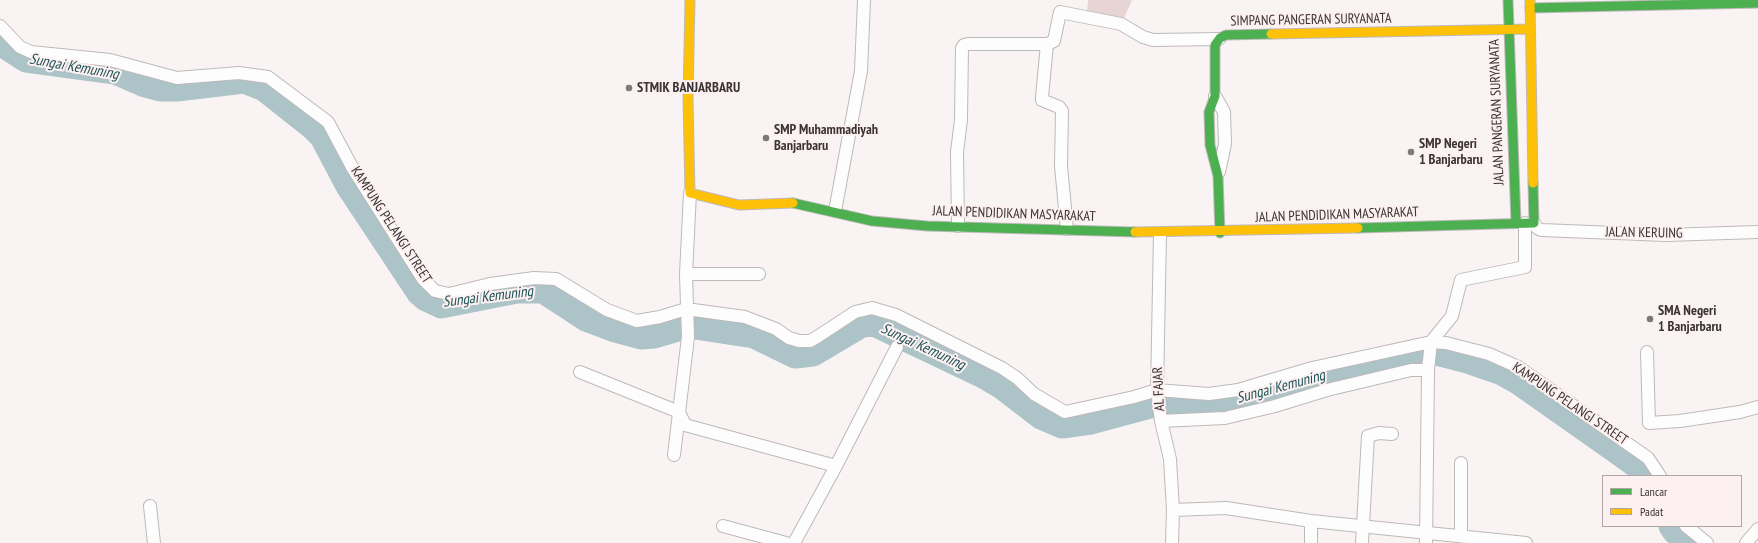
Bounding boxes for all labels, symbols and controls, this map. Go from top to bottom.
street label: SIMPANG PANGERAN SURYANATA [1230,10,1392,30]
street label: JALAN PANGERAN SURYANATA [1486,39,1508,185]
water label: Sungai Kemuning [28,50,120,84]
place label: STMIK BANJARBARU [637,80,740,96]
marker: STMIK BANJARBARU [624,83,634,93]
place label: SMP Muhammadiyah Banjarbaru [774,122,878,154]
marker: SMP Muhammadiyah Banjarbaru [761,133,771,143]
place label: SMP Negeri 1 Banjarbaru [1419,136,1483,168]
marker: SMP Negeri 1 Banjarbaru [1406,147,1416,157]
street label: KAMPUNG PELANGI STREET [347,163,435,287]
street label: JALAN PENDIDIKAN MASYARAKAT [932,203,1096,225]
street label: JALAN PENDIDIKAN MASYARAKAT [1255,204,1419,226]
street label: JALAN KERUING [1605,224,1683,242]
water label: Sungai Kemuning [442,283,534,311]
place label: SMA Negeri 1 Banjarbaru [1658,303,1722,336]
marker: SMA Negeri 1 Banjarbaru [1645,314,1655,324]
water label: Sungai Kemuning [878,320,968,374]
street label: KAMPUNG PELANGI STREET [1509,359,1631,449]
street label: AL FAJAR [1149,366,1169,412]
water label: Sungai Kemuning [1235,367,1327,407]
legend [1602,475,1742,527]
text: Lancar [1640,484,1667,499]
text: Padat [1640,504,1663,519]

